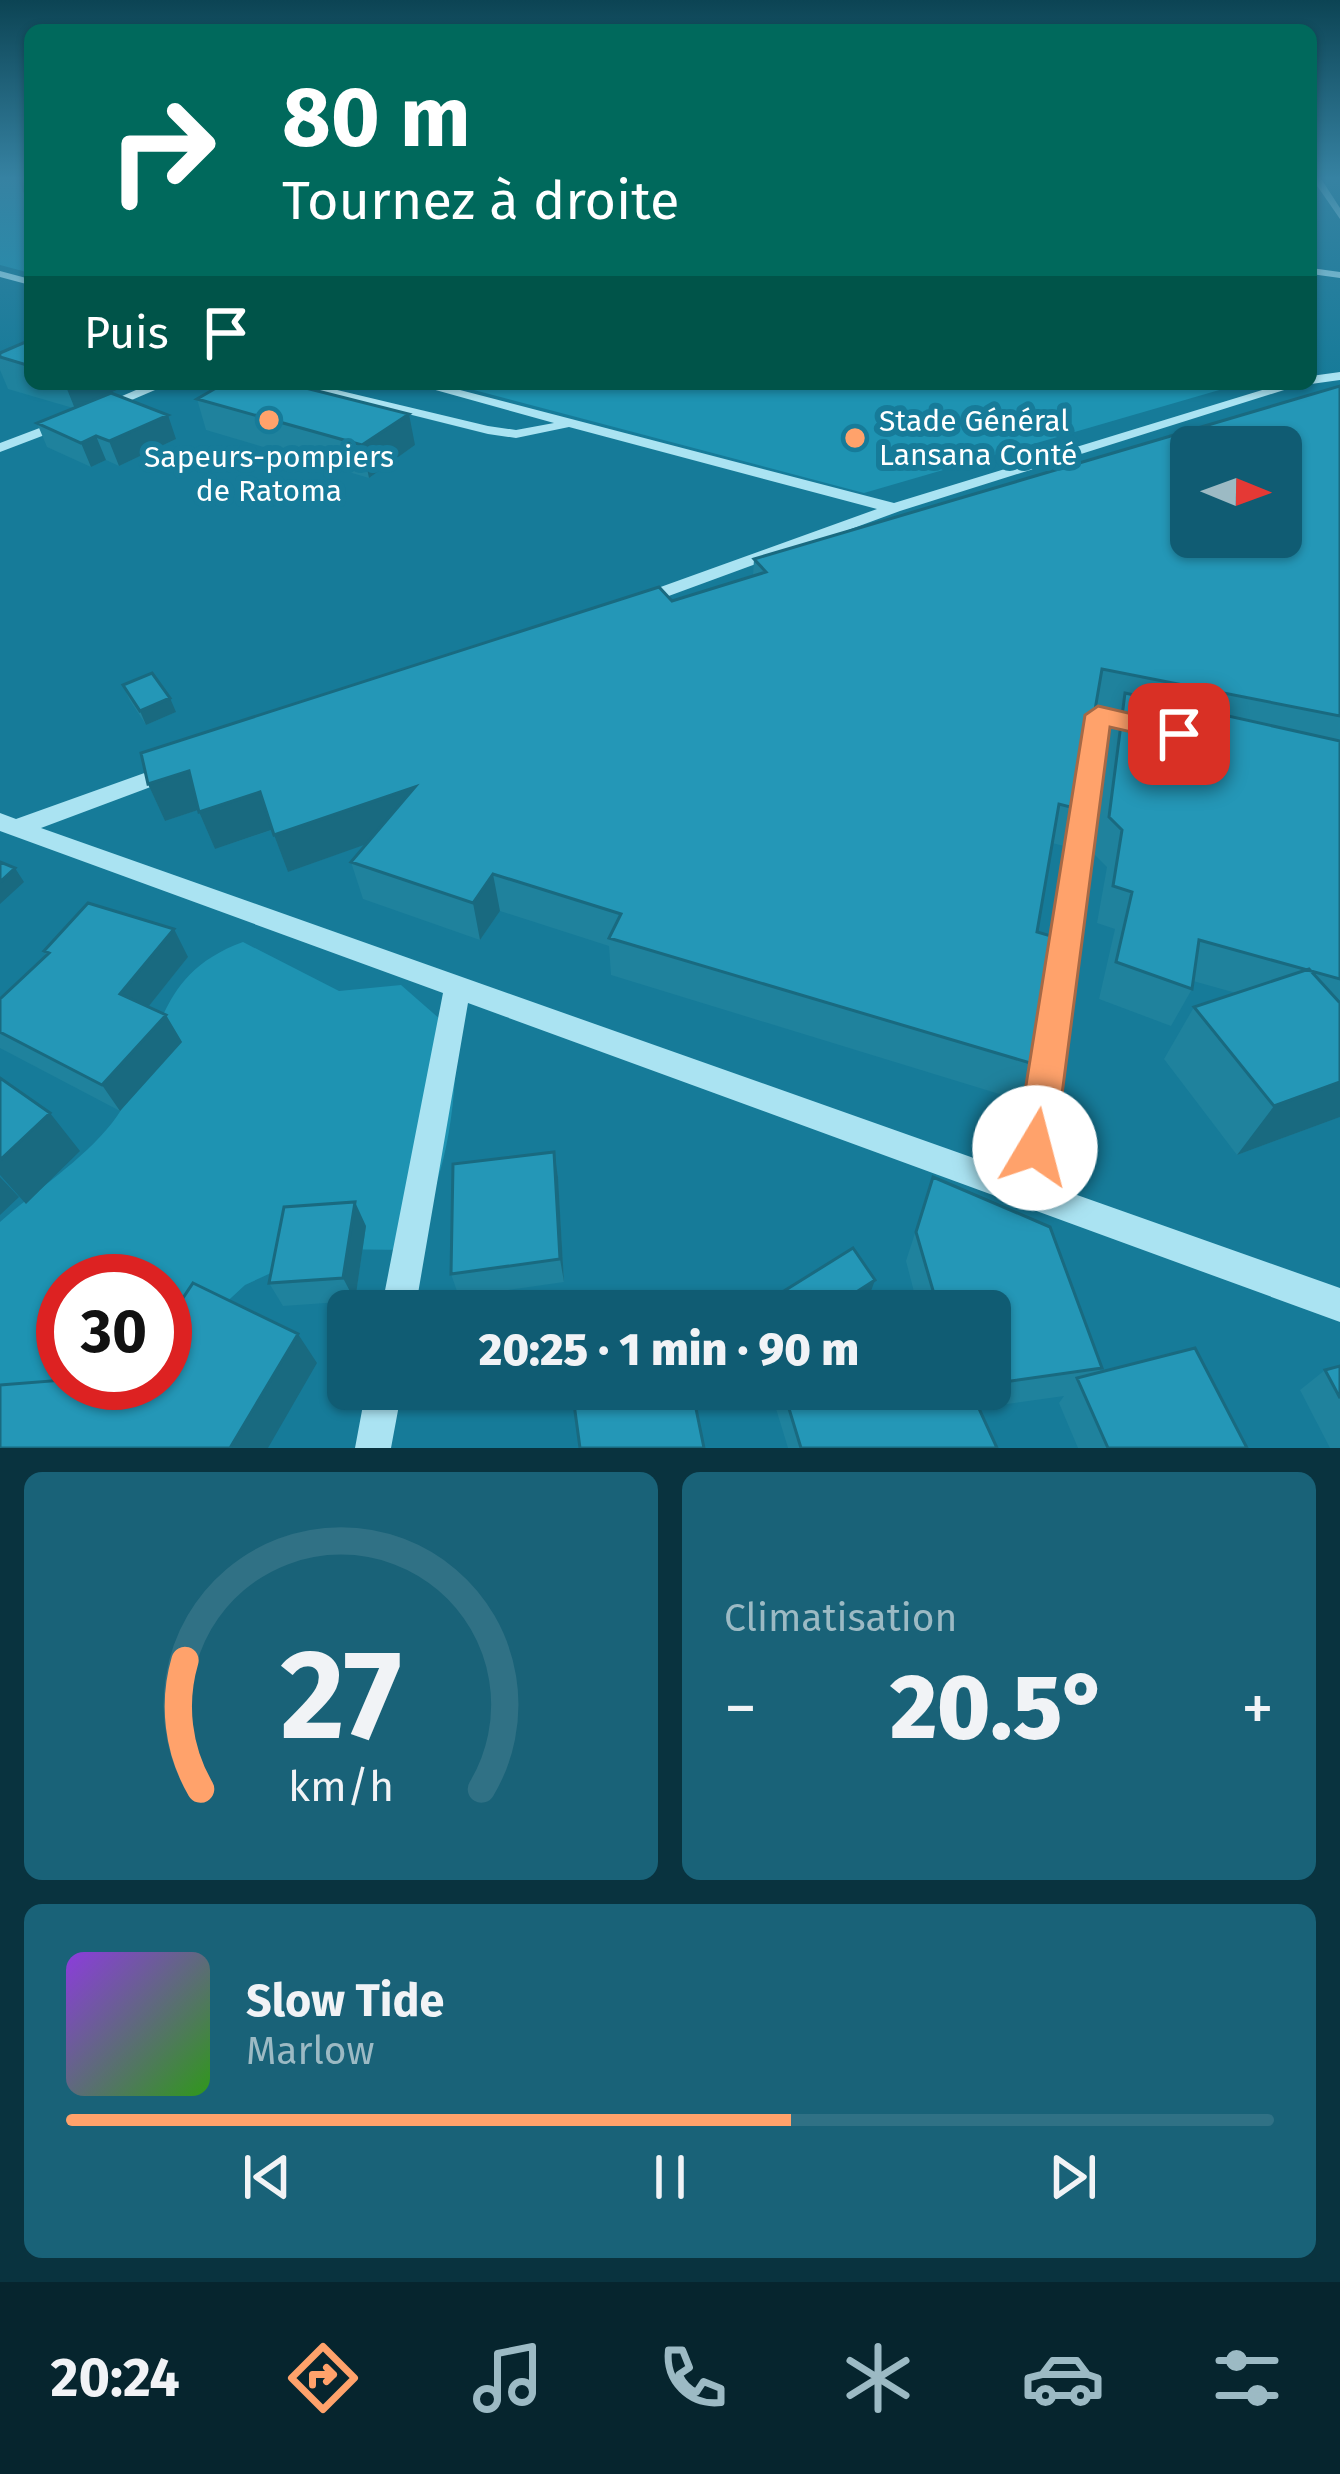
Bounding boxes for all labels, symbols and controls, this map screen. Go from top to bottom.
text: 80 m [282,67,471,168]
icon: right [84,72,240,228]
text: Tournez à droite [282,169,679,233]
icon: arrive [193,300,259,366]
text: Puis [84,306,169,360]
place label: Stade Général Lansana Conté [879,403,1077,473]
marker: Sapeurs-pompiers de Ratoma [256,407,282,433]
marker: Stade Général Lansana Conté [842,425,868,451]
north arrow [1170,426,1302,558]
map controls [1170,426,1302,558]
place label: Sapeurs-pompiers de Ratoma [144,439,394,509]
pin [1128,683,1230,785]
icon: arrive [1146,701,1212,767]
position arrow [972,1085,1098,1211]
speed limit sign: 30 [36,1254,192,1410]
text: 20:25 · 1 min · 90 m [479,1323,859,1377]
text: Climatisation [724,1595,957,1641]
text: 27 [280,1621,402,1771]
text: 20.5° [890,1654,1108,1762]
text: − [724,1669,757,1748]
text: + [1241,1669,1274,1748]
text: km/h [288,1761,394,1812]
text: Slow Tide [246,1974,444,2028]
text: Marlow [246,2028,375,2074]
icon: previous [234,2144,300,2210]
icon: pause [637,2144,703,2210]
icon: next [1040,2144,1106,2210]
icon: directions [281,2336,365,2420]
icon: music [466,2336,550,2420]
icon: phone [651,2336,735,2420]
icon: climate [836,2336,920,2420]
icon: car [1021,2336,1105,2420]
icon: filters [1205,2336,1289,2420]
text: 20:24 [50,2346,180,2410]

